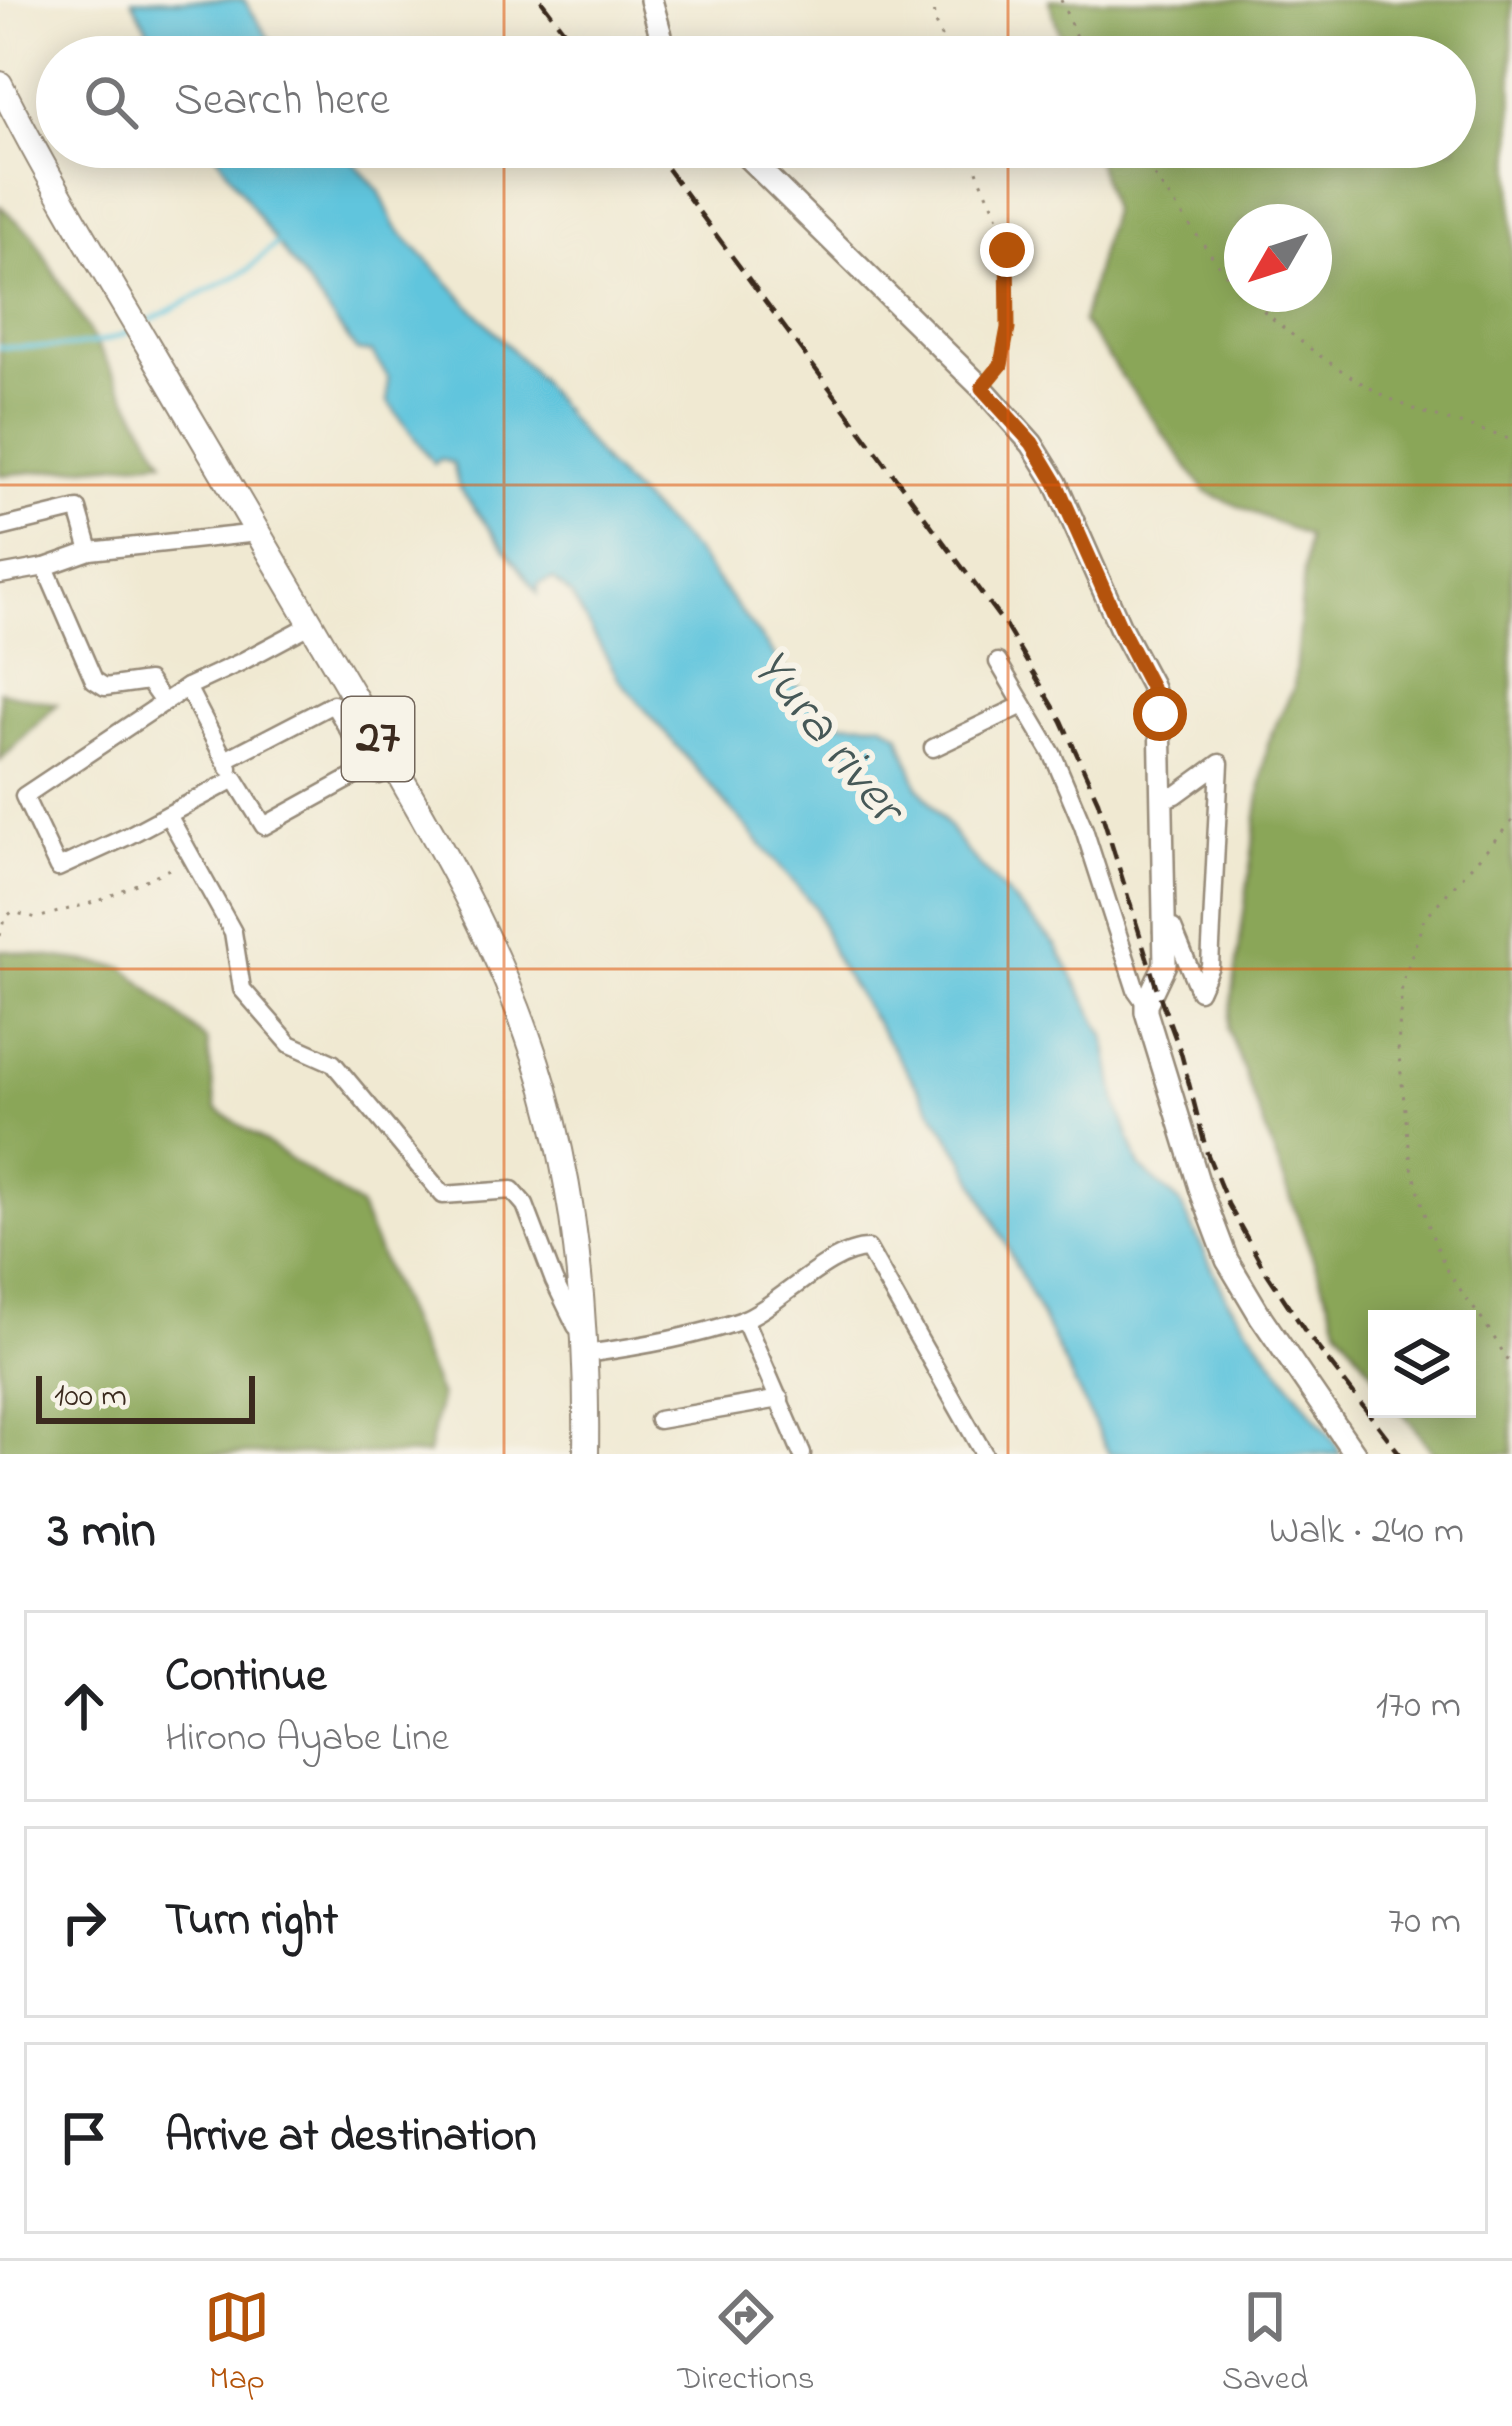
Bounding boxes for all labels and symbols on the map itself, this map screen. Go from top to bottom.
north arrow [1224,204,1332,312]
route end [980,223,1034,277]
water label: Yura river [731,633,925,846]
route start [1133,687,1187,741]
road number: 27 [342,697,414,781]
scale bar [36,1370,255,1423]

